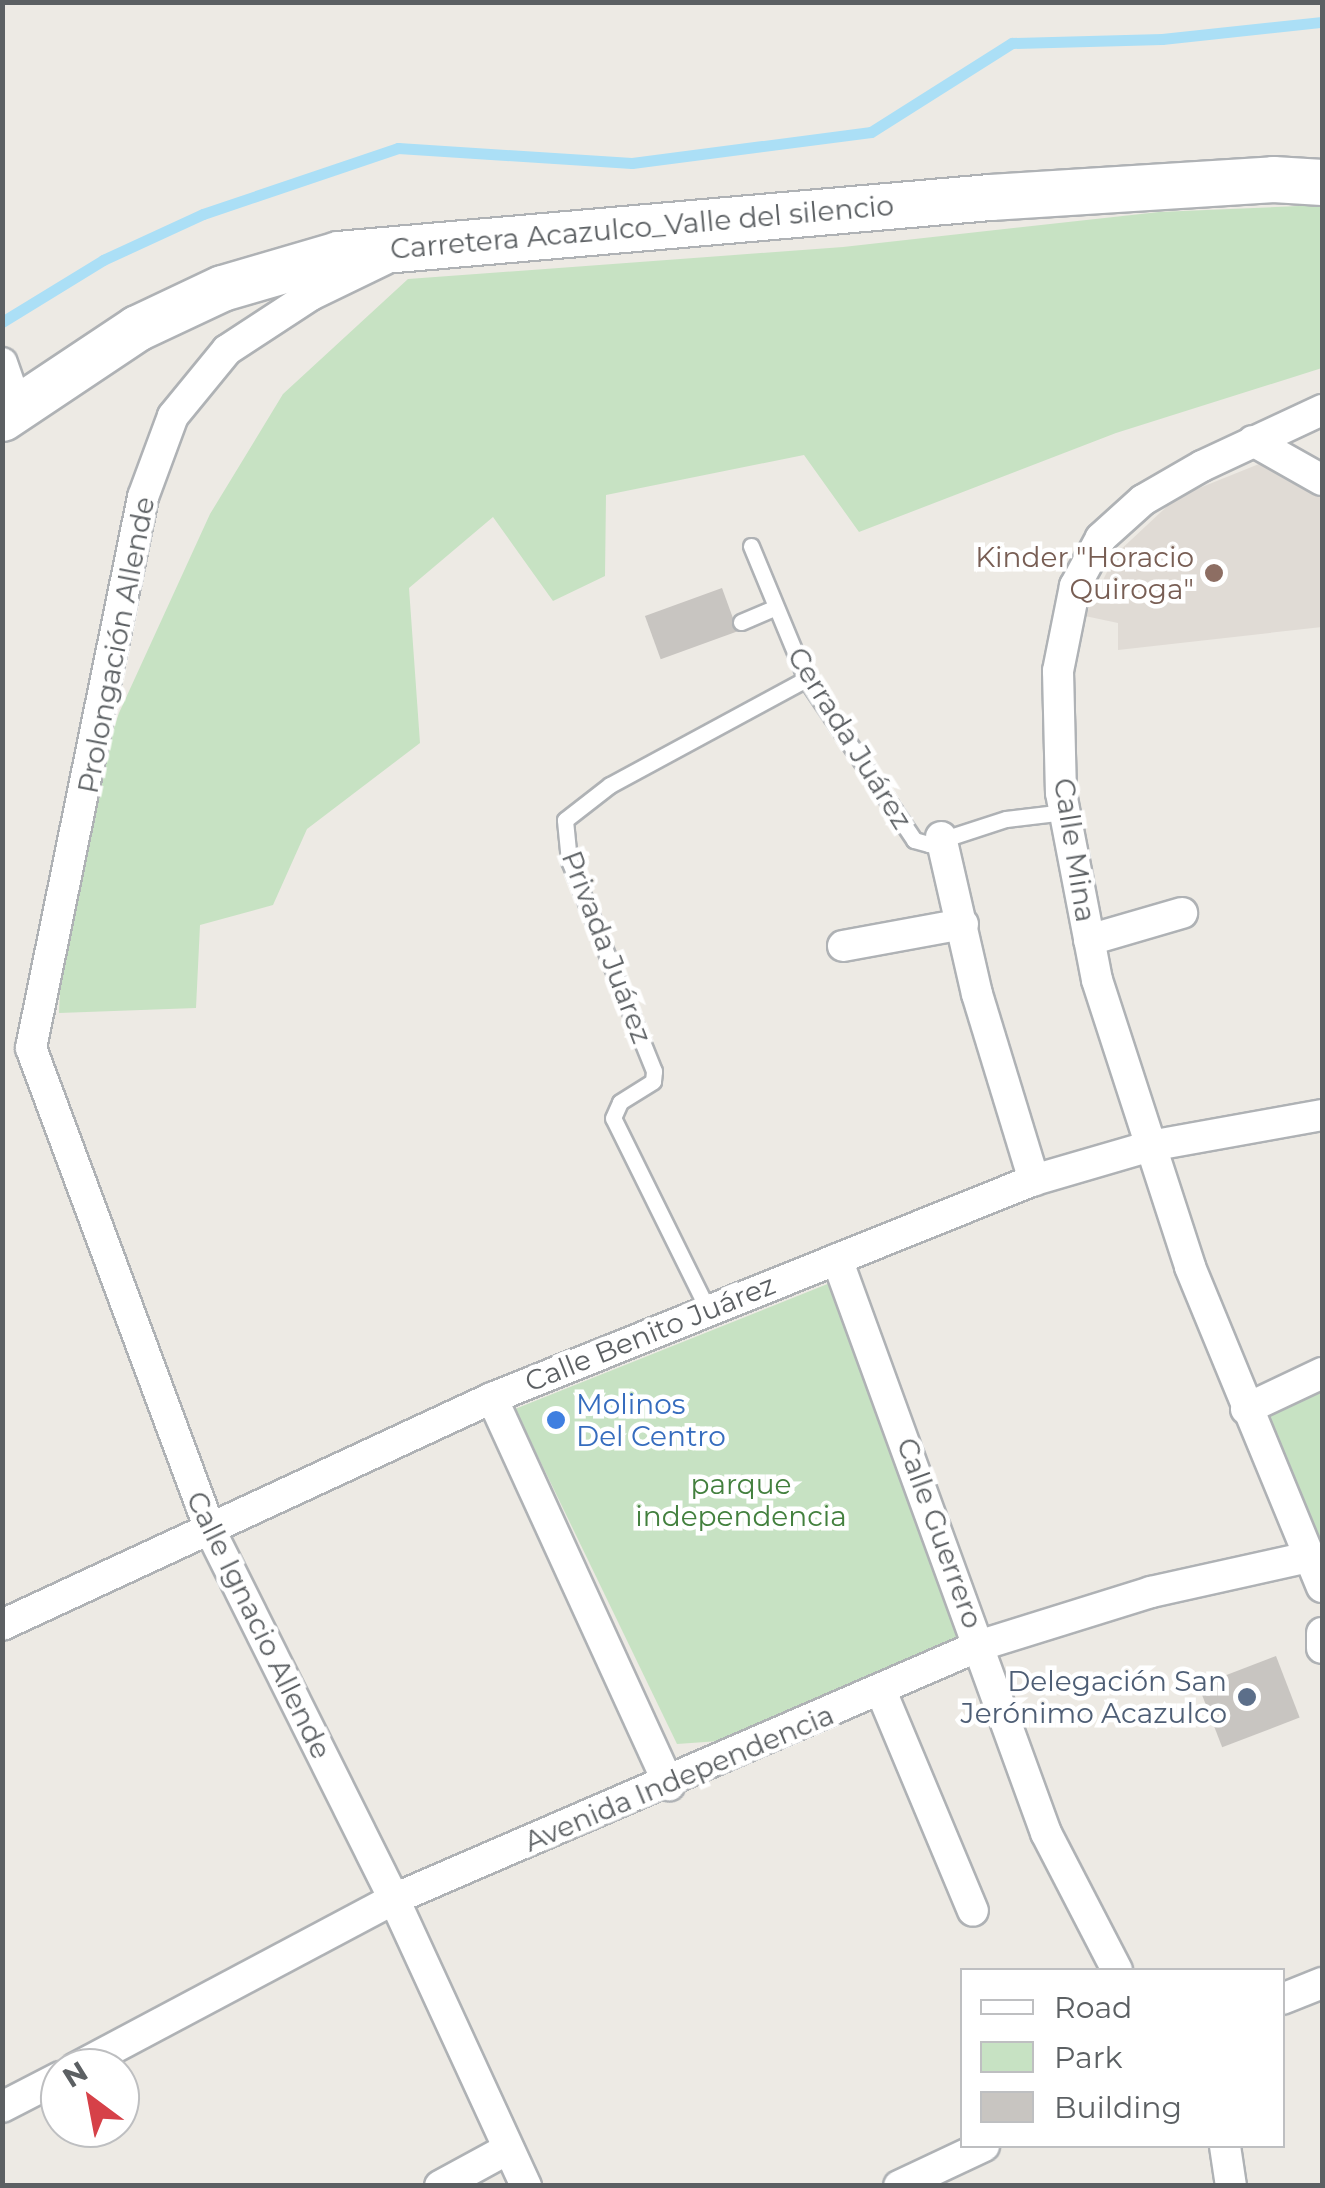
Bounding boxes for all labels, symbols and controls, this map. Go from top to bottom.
street label: Carretera Acazulco_Valle del silencio [389,188,895,266]
street label: Prolongación Allende [71,494,161,796]
place label: Kinder "Horacio Quiroga" [975,540,1194,606]
marker: Kinder "Horacio Quiroga" [1203,562,1225,584]
street label: Cerrada Juárez [781,641,919,835]
street label: Calle Mina [1047,776,1103,924]
street label: Privada Juárez [555,846,659,1048]
street label: Calle Benito Juárez [520,1267,780,1399]
place label: Molinos Del Centro [576,1387,726,1453]
marker: Molinos Del Centro [545,1409,567,1431]
street label: Calle Guerrero [890,1433,990,1633]
park label: parque independencia [635,1467,847,1533]
street label: Calle Ignacio Allende [180,1486,338,1764]
place label: Delegación San Jerónimo Acazulco [961,1664,1227,1730]
marker: Delegación San Jerónimo Acazulco [1236,1686,1258,1708]
street label: Avenida Independencia [519,1698,839,1858]
legend [960,1968,1285,2148]
text: Road [1054,1989,1132,2026]
text: Park [1054,2039,1123,2076]
north arrow [40,2048,140,2148]
text: N [57,2054,94,2095]
text: Building [1054,2089,1182,2126]

